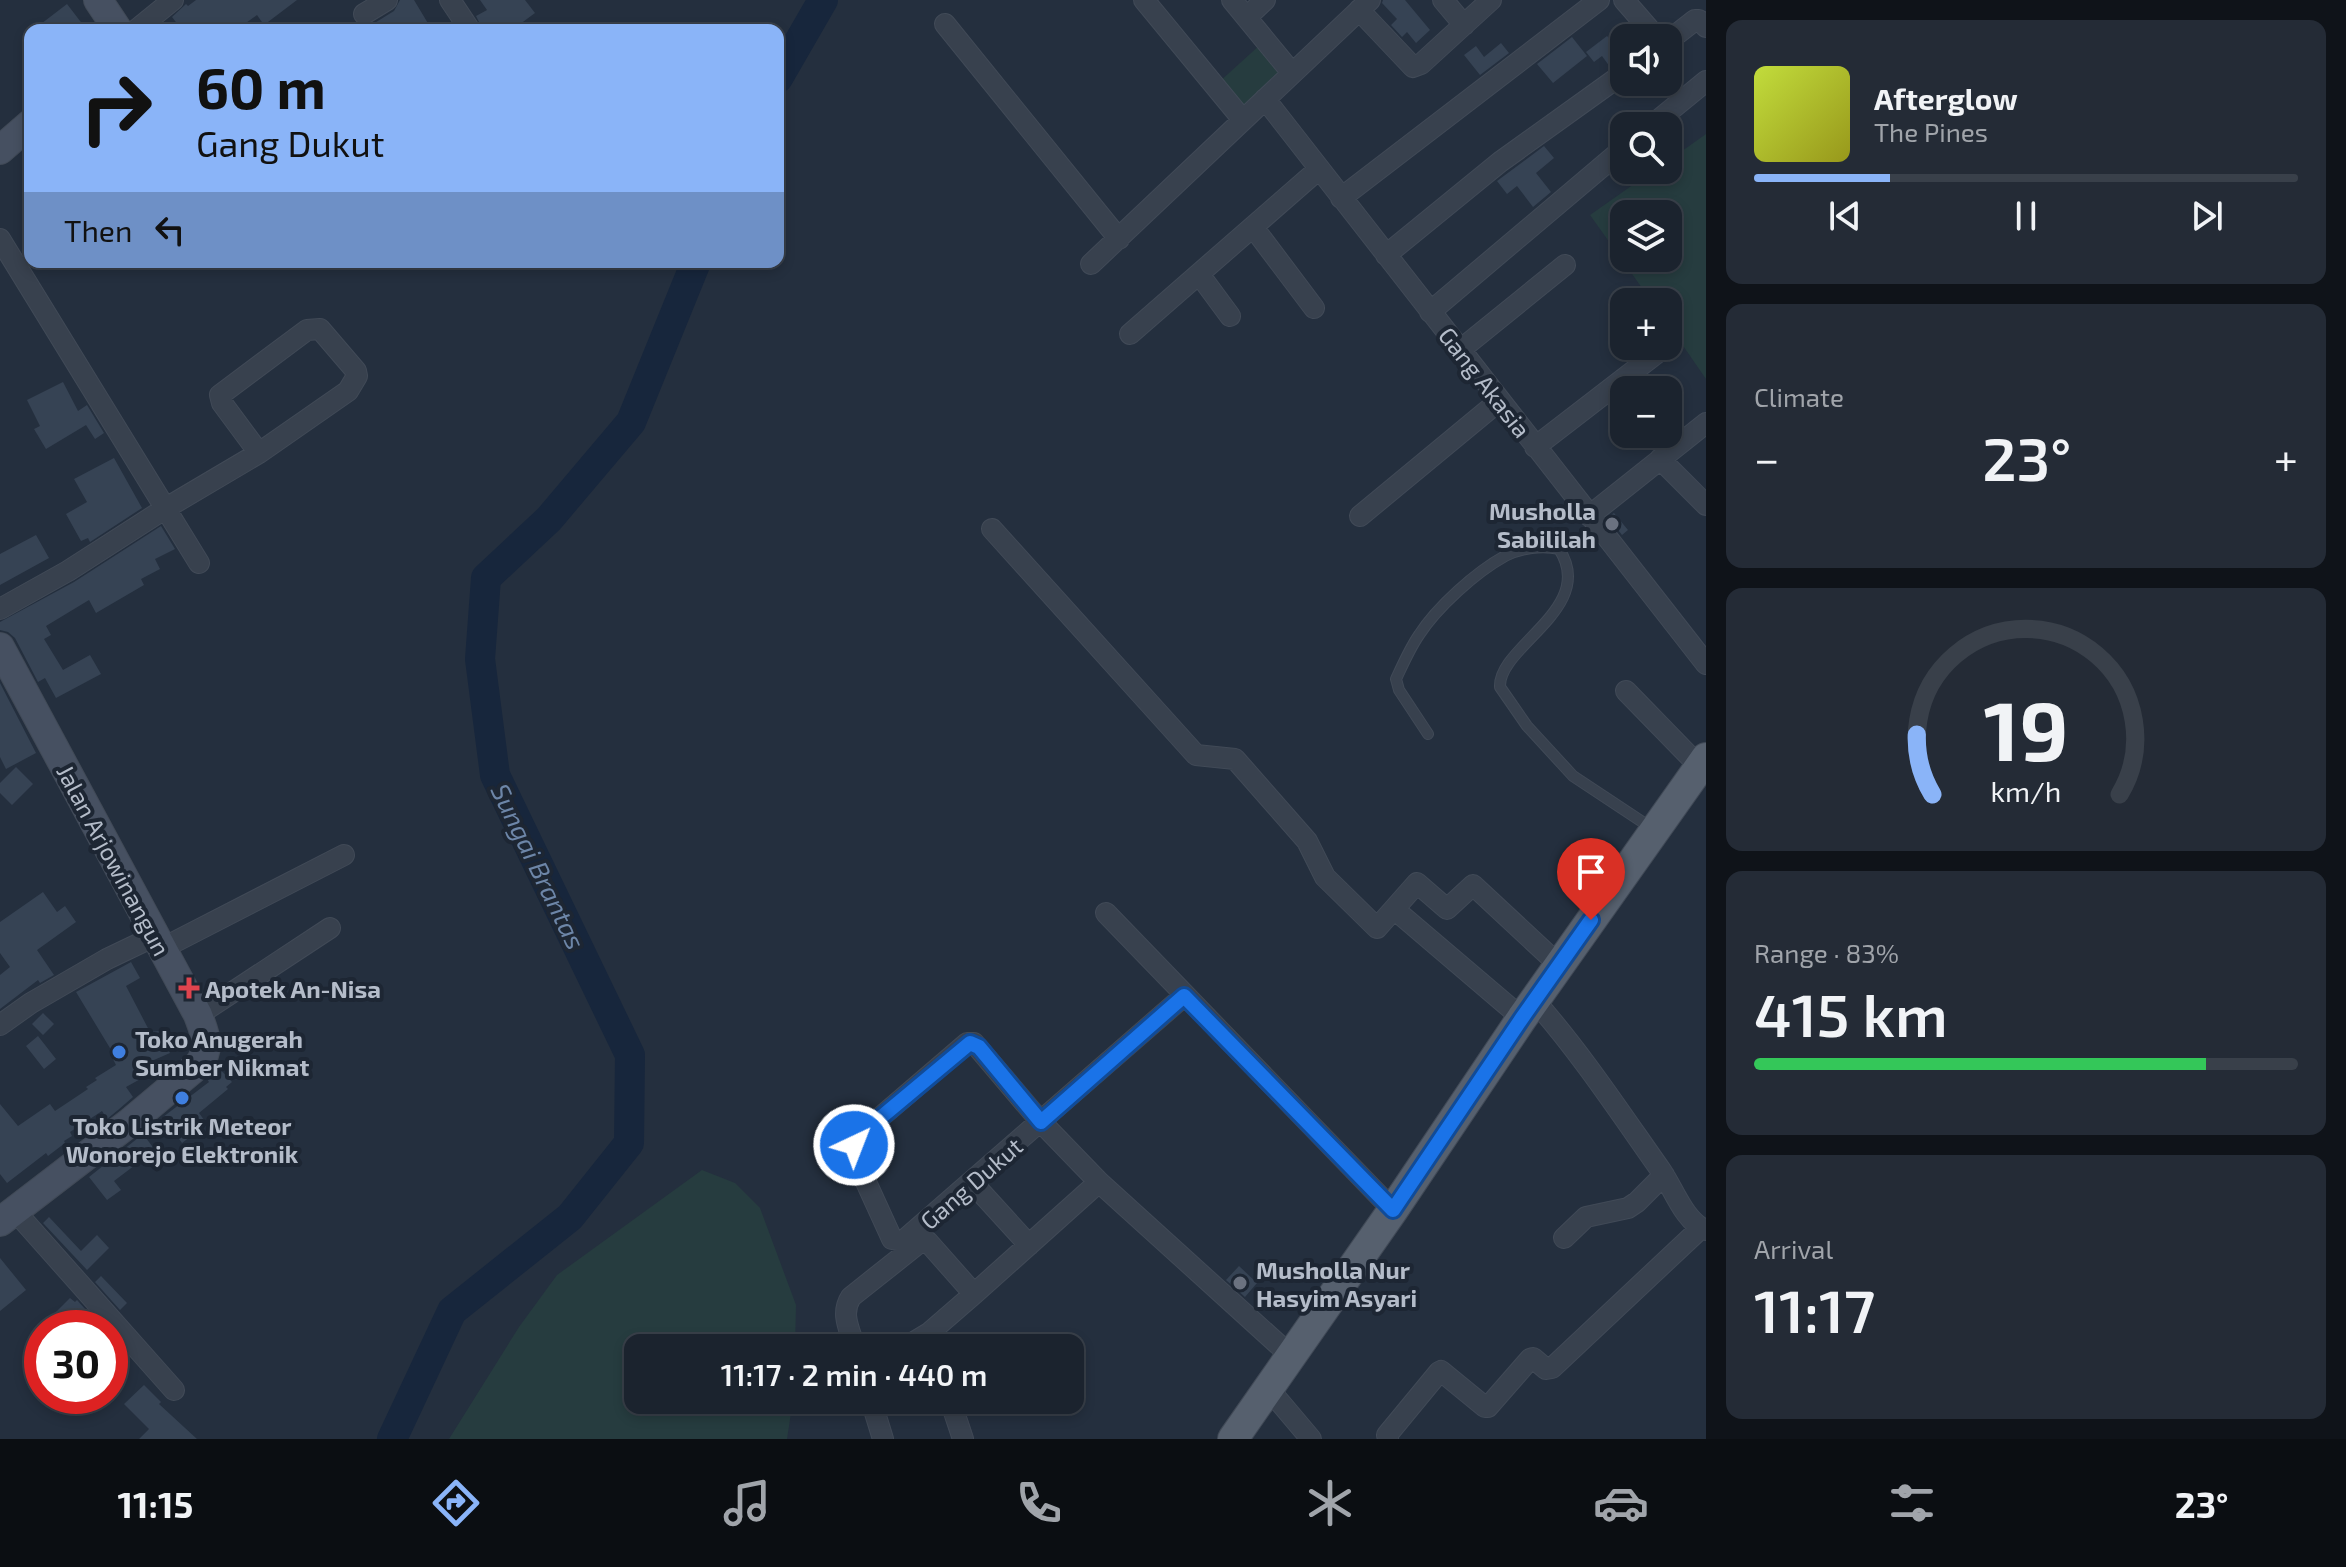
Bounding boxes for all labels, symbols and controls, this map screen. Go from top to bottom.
map controls [1610,24,1682,448]
button: sound [1610,24,1682,96]
text: 60 m [196,53,326,120]
icon: right [64,56,168,160]
text: Afterglow [1874,80,2018,116]
button: search [1610,112,1682,184]
text: The Pines [1874,116,1988,147]
text: Gang Dukut [196,121,384,164]
icon: previous [1823,194,1867,238]
icon: pause [2004,194,2048,238]
icon: next [2185,194,2229,238]
button: layers [1610,200,1682,272]
icon: left [148,208,192,252]
text: Then [64,212,132,248]
button: + [1610,288,1682,360]
street label: Gang Akasia [1433,321,1537,443]
button: − [1610,376,1682,448]
text: Climate [1754,381,1844,412]
text: 23° [1982,421,2071,493]
text: − [1754,431,1780,484]
text: + [2274,431,2298,484]
place label: Musholla Sabililah [1489,496,1596,553]
marker: Musholla Sabililah [1603,515,1621,533]
text: 19 [1983,678,2069,778]
street label: Jalan Arjowinangun [51,759,177,961]
text: km/h [1991,774,2061,809]
water label: Sungai Brantas [486,778,592,954]
pin [1557,838,1625,920]
icon: arrive [1569,850,1613,894]
text: Range · 83% [1754,937,1899,968]
place label: Apotek An-Nisa [205,974,381,1003]
text: 415 km [1754,977,1948,1049]
marker: Apotek An-Nisa [180,979,198,997]
place label: Toko Anugerah Sumber Nikmat [135,1024,309,1081]
marker: Toko Anugerah Sumber Nikmat [110,1043,128,1061]
marker: Toko Listrik Meteor Wonorejo Elektronik [173,1089,191,1107]
position arrow [812,1103,896,1187]
place label: Toko Listrik Meteor Wonorejo Elektronik [66,1111,299,1168]
street label: Gang Dukut [914,1131,1028,1235]
text: Arrival [1754,1233,1833,1264]
place label: Musholla Nur Hasyim Asyari [1256,1255,1417,1312]
text: 11:17 [1754,1273,1875,1345]
marker: Musholla Nur Hasyim Asyari [1231,1274,1249,1292]
speed limit sign: 30 [24,1310,128,1414]
text: 11:17 · 2 min · 440 m [721,1356,987,1392]
icon: directions [428,1475,484,1531]
icon: music [719,1475,775,1531]
icon: phone [1011,1475,1067,1531]
icon: climate [1302,1475,1358,1531]
icon: car [1593,1475,1649,1531]
icon: filters [1884,1475,1940,1531]
text: 11:15 [118,1482,193,1525]
text: 23° [2175,1482,2228,1525]

